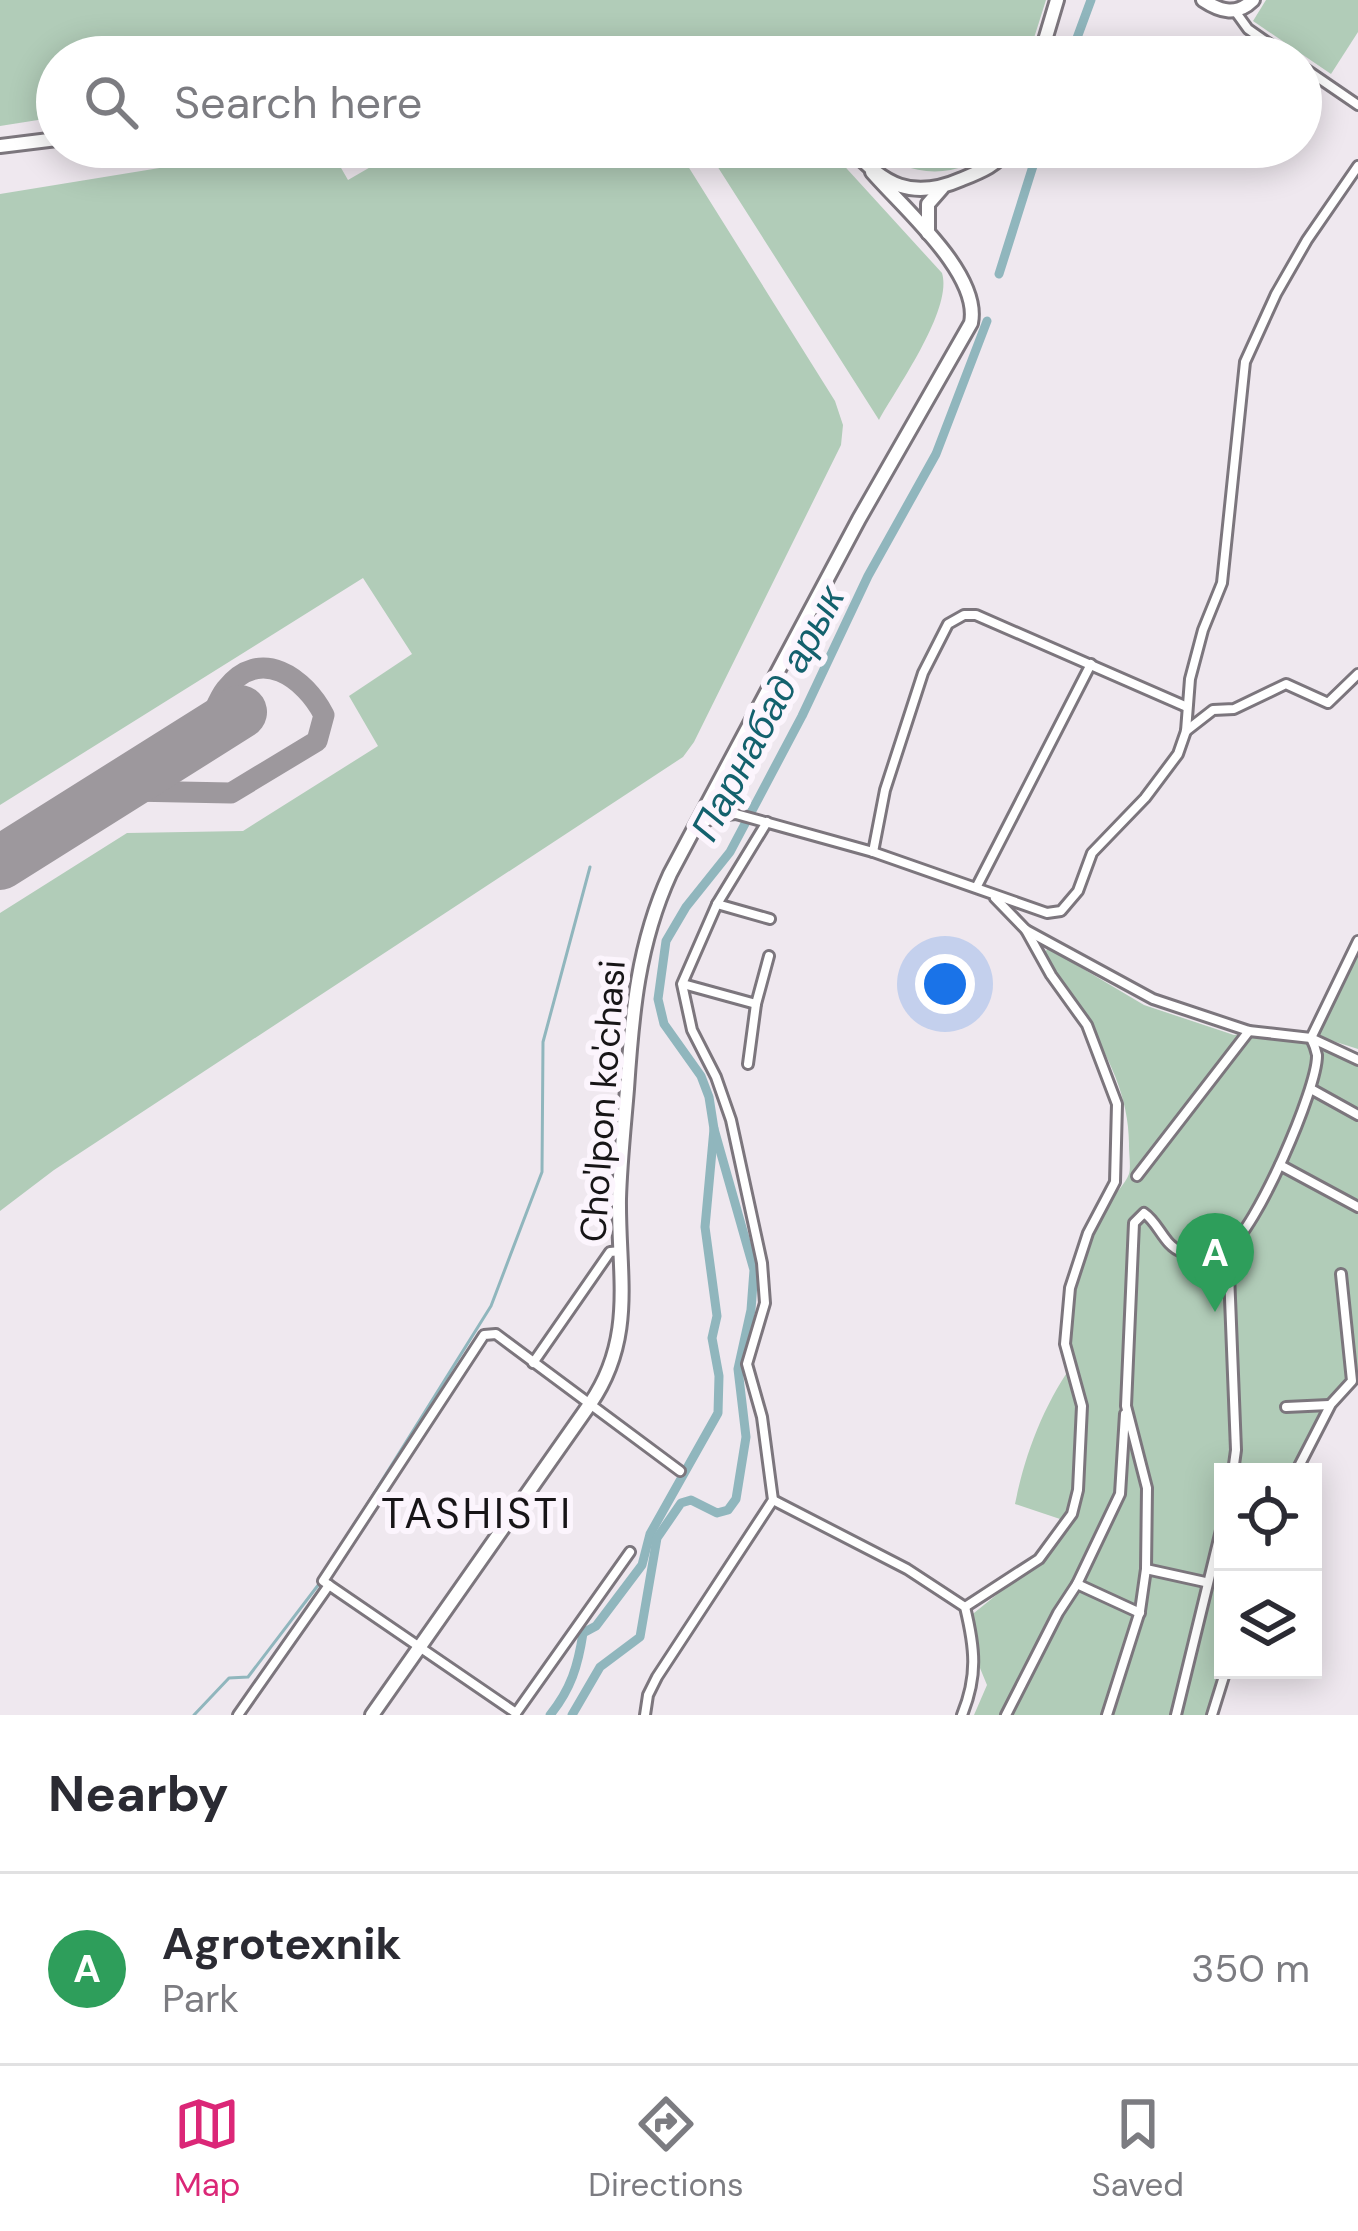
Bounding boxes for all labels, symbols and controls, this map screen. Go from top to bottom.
search box [36,36,1322,168]
icon: search [78,69,144,135]
text: Search here [174,73,422,132]
water label: Парнабад арык [679,576,857,849]
your location [915,954,975,1014]
street label: Cho'lpon ko'chasi [569,958,636,1244]
pin: A [1176,1213,1254,1312]
map controls [1214,1463,1322,1679]
button: locate [1214,1463,1322,1571]
district label: TASHISTI [381,1486,573,1541]
button: layers [1214,1571,1322,1679]
text: Nearby [48,1760,229,1827]
text: Agrotexnik [162,1914,402,1973]
text: A [73,1943,101,1994]
text: 350 m [1191,1943,1310,1994]
text: Park [162,1973,239,2024]
tab: Map [174,2091,240,2206]
tab: Directions [588,2091,744,2206]
tab: Saved [1092,2091,1184,2206]

